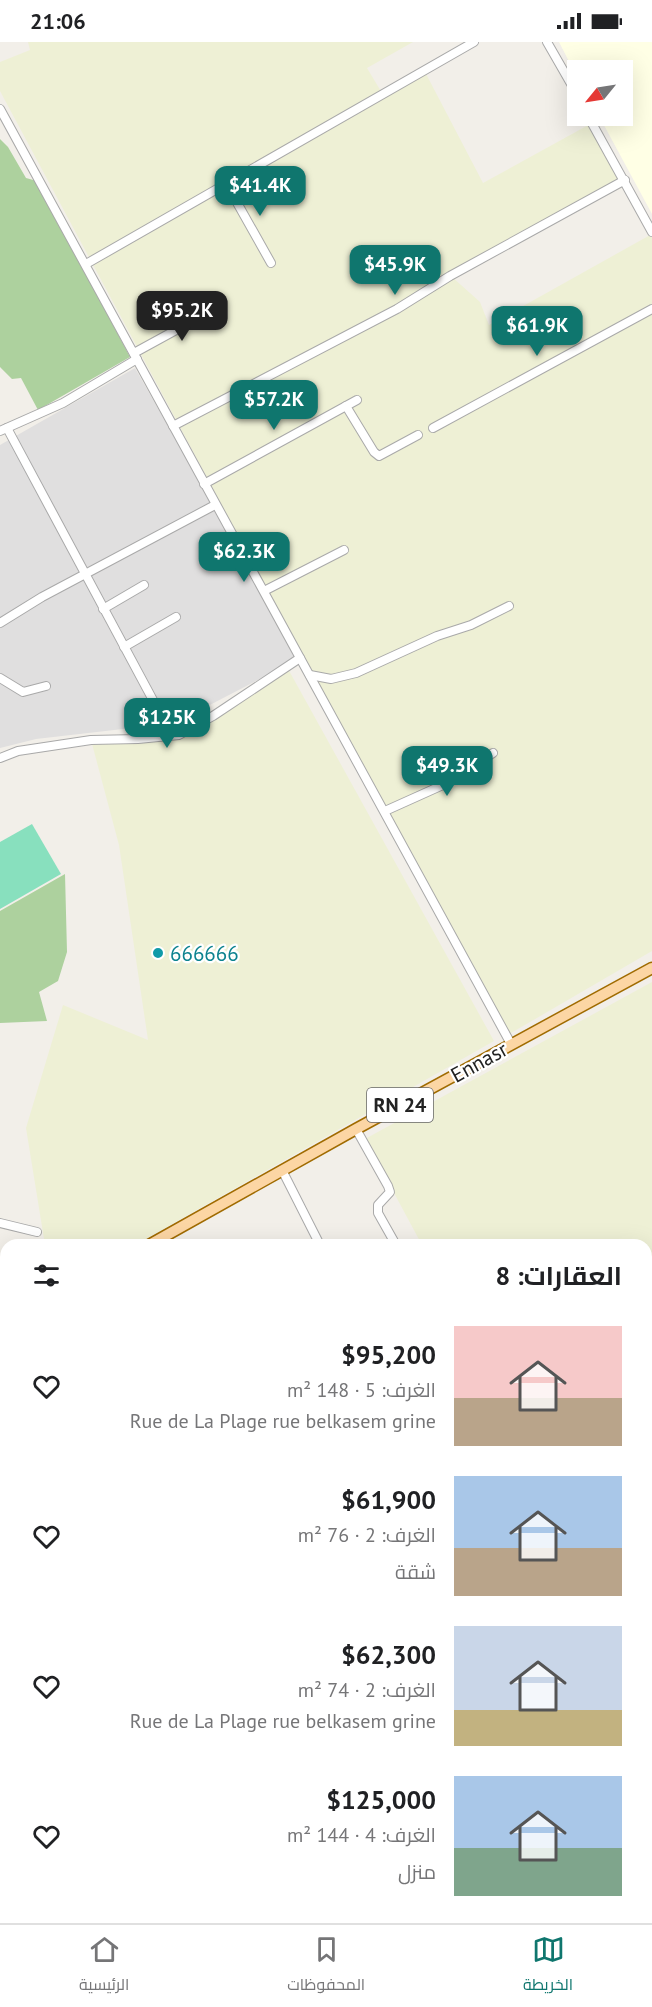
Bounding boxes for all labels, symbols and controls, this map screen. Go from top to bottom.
text: 21:06 [30,7,86,35]
north arrow [567,60,633,126]
map controls [567,60,633,126]
pin: $41.4K [211,166,309,217]
text: $41.4K [229,172,291,198]
pin: $45.9K [346,245,444,296]
text: $45.9K [364,251,426,277]
pin: $95.2K [133,291,231,342]
text: $95.2K [151,297,213,323]
pin: $61.9K [488,306,586,357]
text: $61.9K [506,312,568,338]
pin: $57.2K [225,380,323,431]
text: $57.2K [244,386,304,412]
pin: $62.3K [195,532,293,583]
text: $62.3K [213,538,275,564]
pin: $125K [125,698,209,749]
text: $125K [138,704,196,730]
pin: $49.3K [398,746,496,797]
text: $49.3K [416,752,478,778]
place label: 666666 [170,940,239,967]
marker: 666666 [151,946,165,960]
street label: Ennasr [446,1035,512,1089]
road number: RN 24 [367,1088,433,1122]
icon: filters [30,1259,63,1292]
text: العقارات: 8 [496,1259,622,1292]
text: $95,200 [341,1338,436,1371]
icon: home [502,1350,574,1422]
icon: heart [30,1370,63,1403]
text: الغرف: 5 · 148 m² [287,1377,436,1403]
text: Rue de La Plage rue belkasem grine [130,1408,436,1434]
text: $61,900 [341,1483,436,1516]
icon: home [502,1500,574,1572]
icon: heart [30,1520,63,1553]
text: الغرف: 2 · 76 m² [298,1522,436,1548]
text: شقة [395,1559,436,1585]
text: $62,300 [341,1638,436,1671]
icon: home [502,1650,574,1722]
icon: heart [30,1670,63,1703]
text: الغرف: 2 · 74 m² [298,1677,436,1703]
text: Rue de La Plage rue belkasem grine [130,1708,436,1734]
text: $125,000 [326,1783,436,1816]
icon: home [502,1800,574,1872]
icon: heart [30,1820,63,1853]
text: الغرف: 4 · 144 m² [287,1822,436,1848]
text: منزل [398,1859,436,1885]
tab: الرئيسية [79,1933,129,1999]
tab: المحفوظات [287,1933,365,1999]
tab: الخريطة [523,1933,573,1999]

